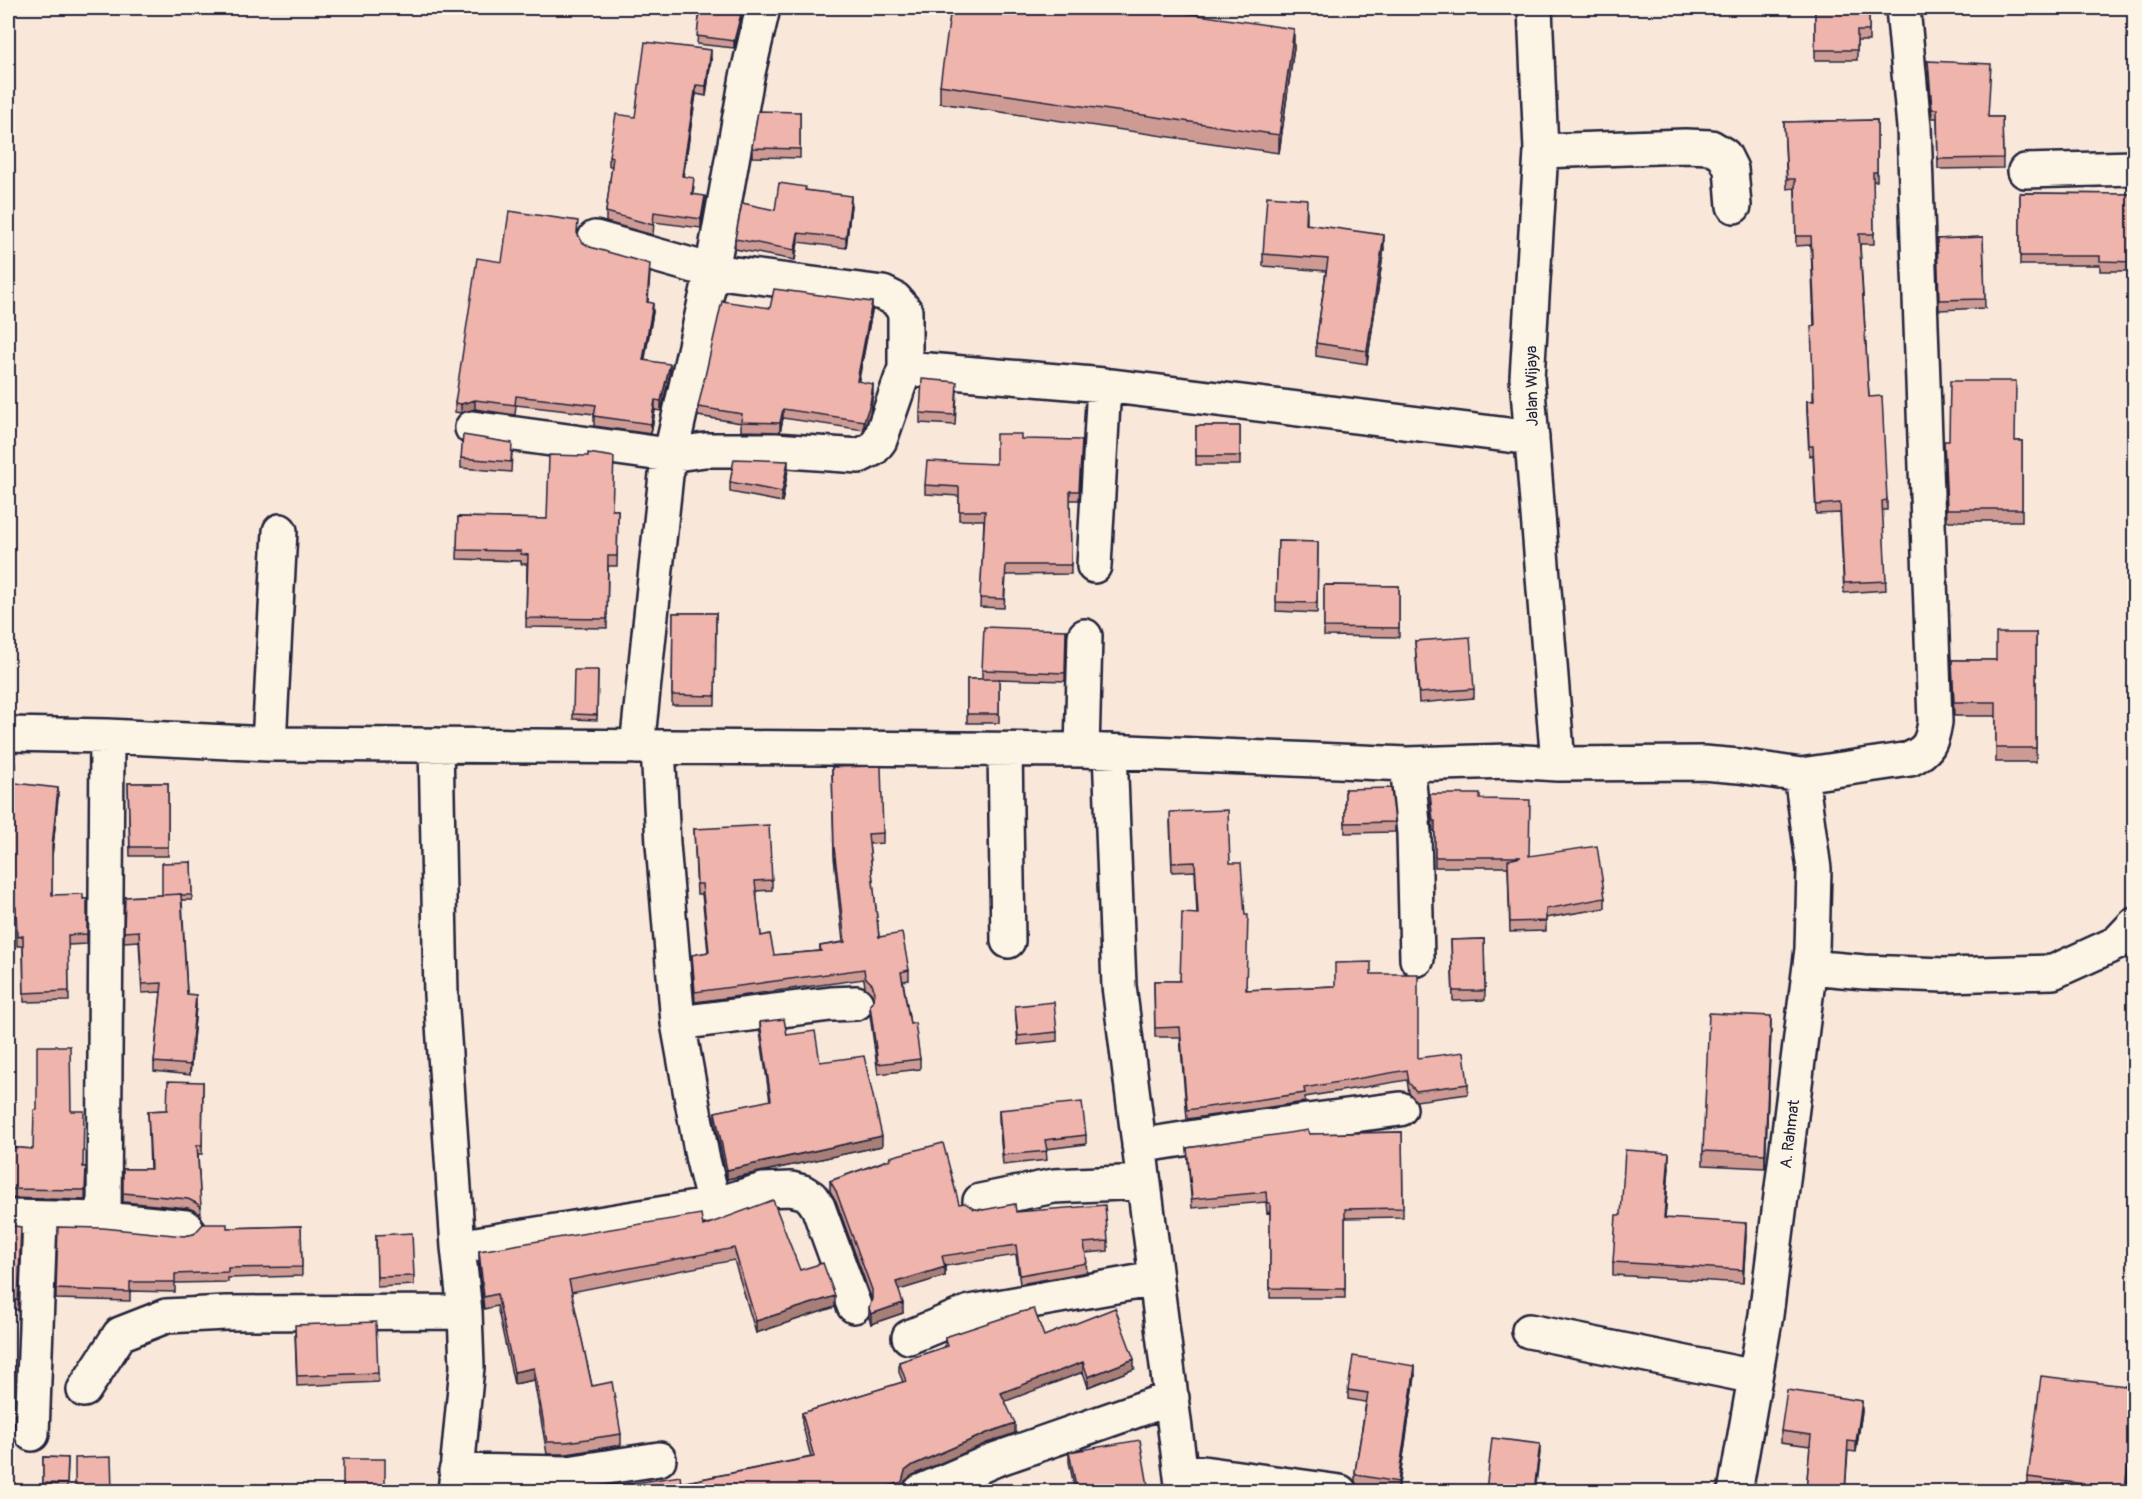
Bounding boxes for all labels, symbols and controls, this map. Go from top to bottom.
street label: Jalan Wijaya [1521,346,1543,426]
street label: A. Rahmat [1776,1098,1804,1170]

